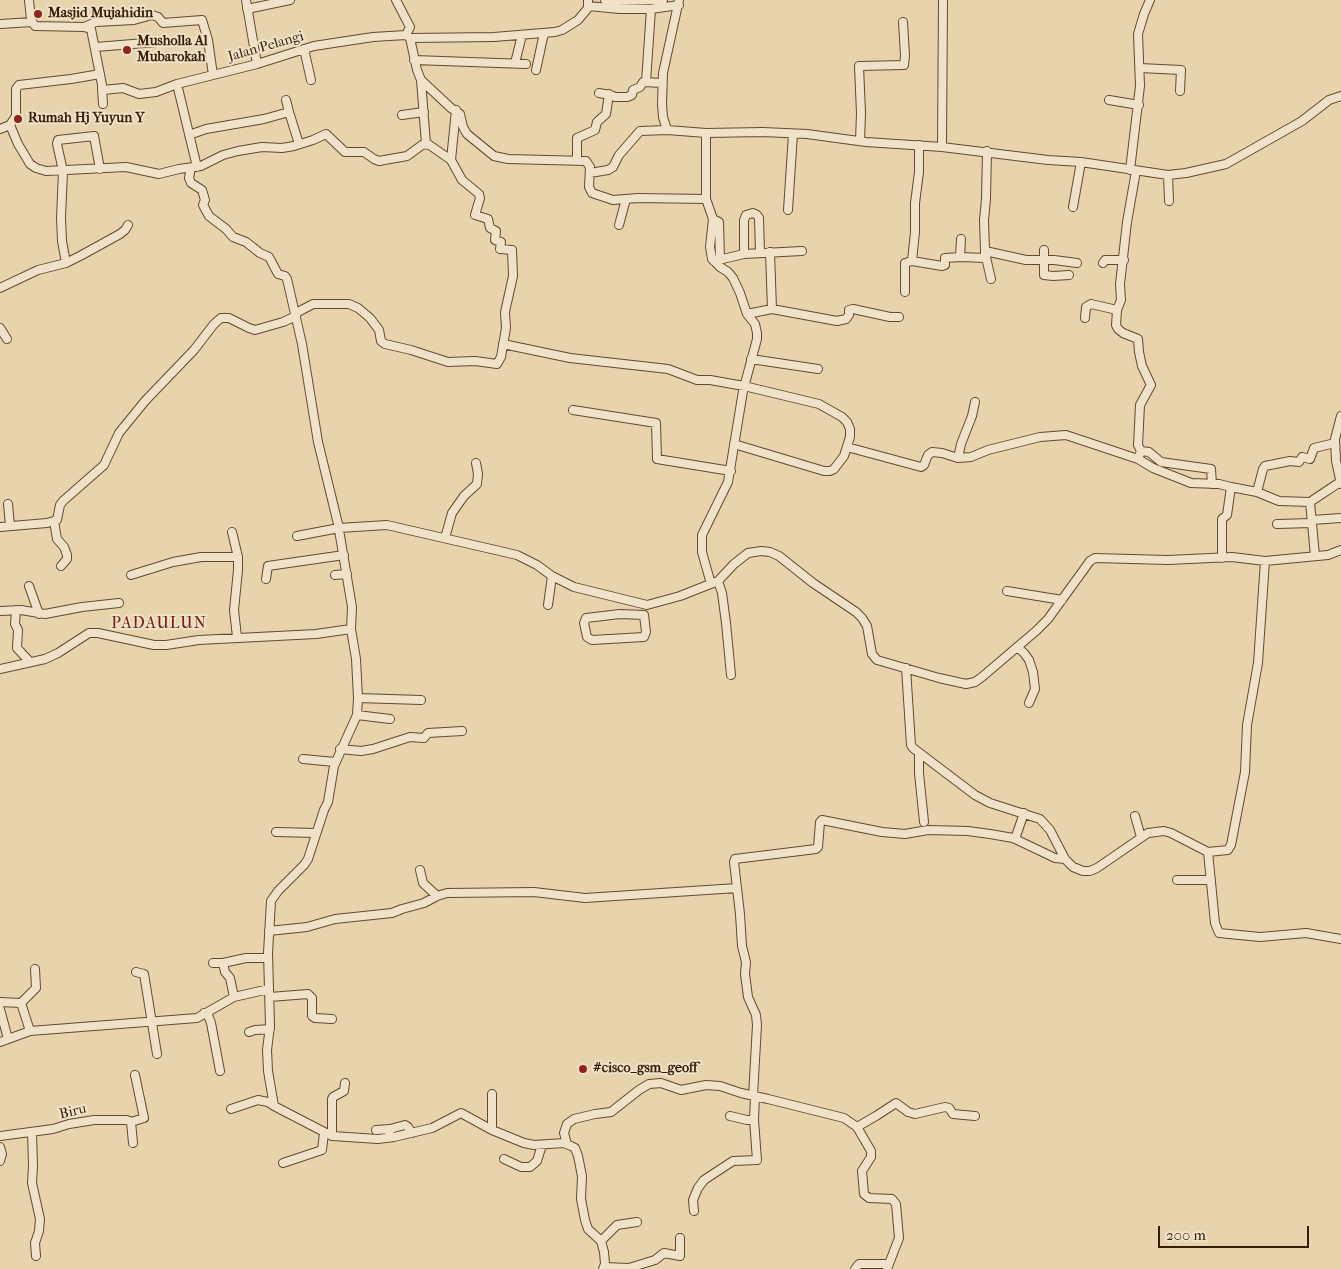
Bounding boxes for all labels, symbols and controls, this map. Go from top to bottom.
place label: Masjid Mujahidin [48,6,153,22]
marker: Masjid Mujahidin [32,8,44,20]
street label: Jalan Pelangi [226,28,306,66]
place label: Musholla Al Mubarokah [137,34,208,66]
marker: Musholla Al Mubarokah [121,44,133,56]
place label: Rumah Hj Yuyun Y [28,111,145,127]
marker: Rumah Hj Yuyun Y [12,113,24,125]
district label: PADAULUN [110,614,208,634]
place label: #cisco_gsm_geoff [593,1061,697,1077]
marker: #cisco_gsm_geoff [577,1063,589,1075]
street label: Biru [58,1101,88,1123]
scale bar [1161,1216,1312,1248]
text: 200 m [1166,1226,1206,1244]

